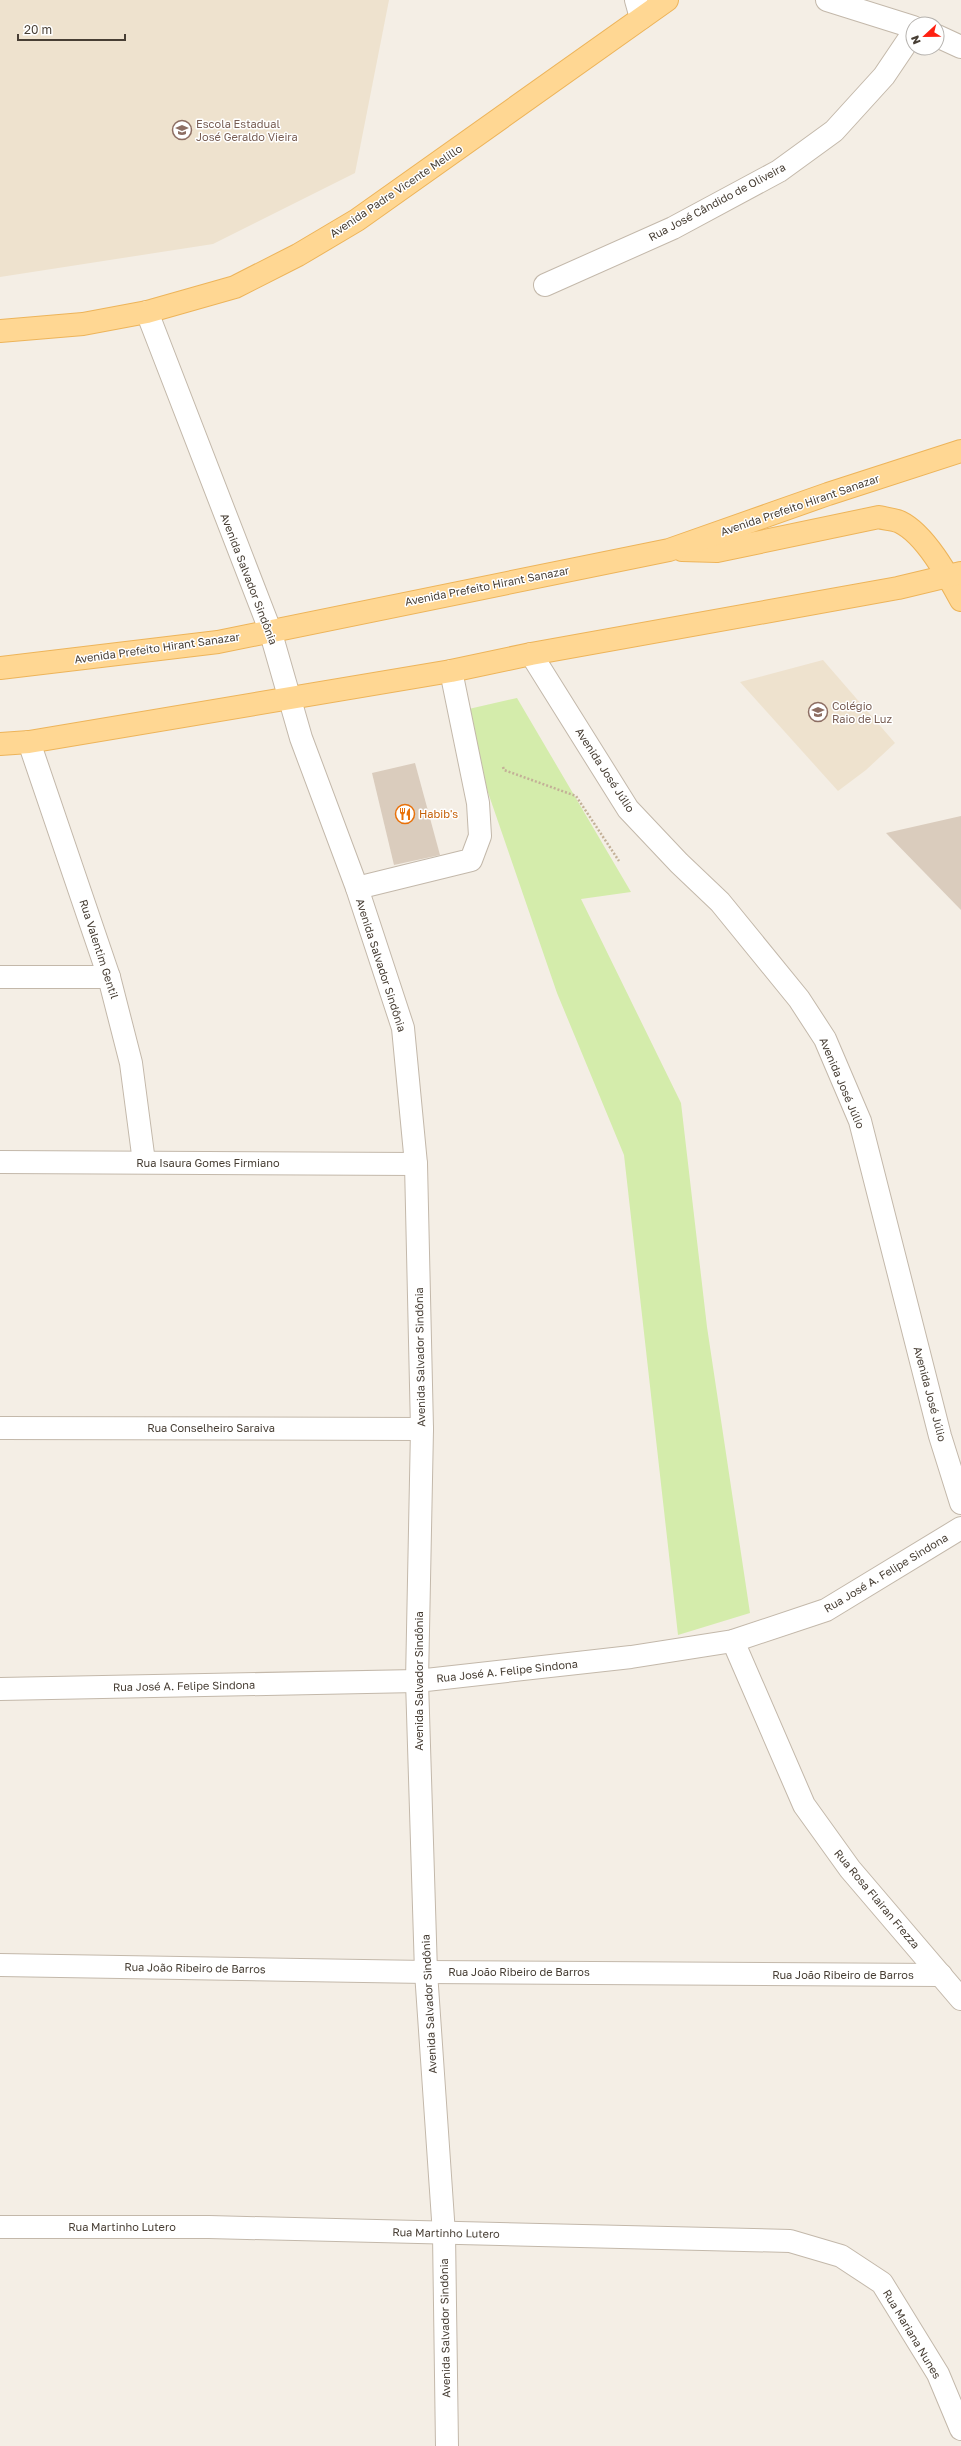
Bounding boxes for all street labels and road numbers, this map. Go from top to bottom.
street label: Avenida Padre Vicente Melillo [327,141,465,240]
street label: Rua José Cândido de Oliveira [646,160,787,243]
street label: Avenida Prefeito Hirant Sanazar [719,471,882,538]
street label: Avenida Salvador Sindônia [218,511,281,646]
street label: Avenida Prefeito Hirant Sanazar [404,563,571,608]
street label: Avenida Prefeito Hirant Sanazar [73,629,241,666]
street label: Avenida José Júlio [573,725,638,815]
street label: Avenida Salvador Sindônia [354,896,409,1033]
street label: Rua Valentim Gentil [77,898,122,1001]
street label: Avenida José Júlio [817,1035,868,1131]
street label: Rua Isaura Gomes Firmiano [136,1156,280,1169]
street label: Avenida Salvador Sindônia [412,1287,427,1427]
street label: Avenida José Júlio [912,1345,950,1443]
street label: Rua Conselheiro Saraiva [147,1421,275,1434]
street label: Rua José A. Felipe Sindona [821,1530,950,1615]
street label: Avenida Salvador Sindônia [412,1611,425,1751]
street label: Rua José A. Felipe Sindona [435,1657,578,1684]
street label: Rua José A. Felipe Sindona [113,1678,255,1693]
street label: Rua Rosa Flairan Frezza [832,1846,923,1951]
street label: Avenida Salvador Sindônia [418,1934,439,2074]
street label: Rua João Ribeiro de Barros [124,1960,266,1975]
street label: Rua João Ribeiro de Barros [448,1965,590,1978]
street label: Rua João Ribeiro de Barros [772,1968,914,1981]
street label: Rua Martinho Lutero [68,2220,176,2233]
street label: Rua Martinho Lutero [392,2225,500,2240]
street label: Avenida Salvador Sindônia [437,2258,452,2398]
street label: Rua Mariana Nunes [881,2287,944,2381]

